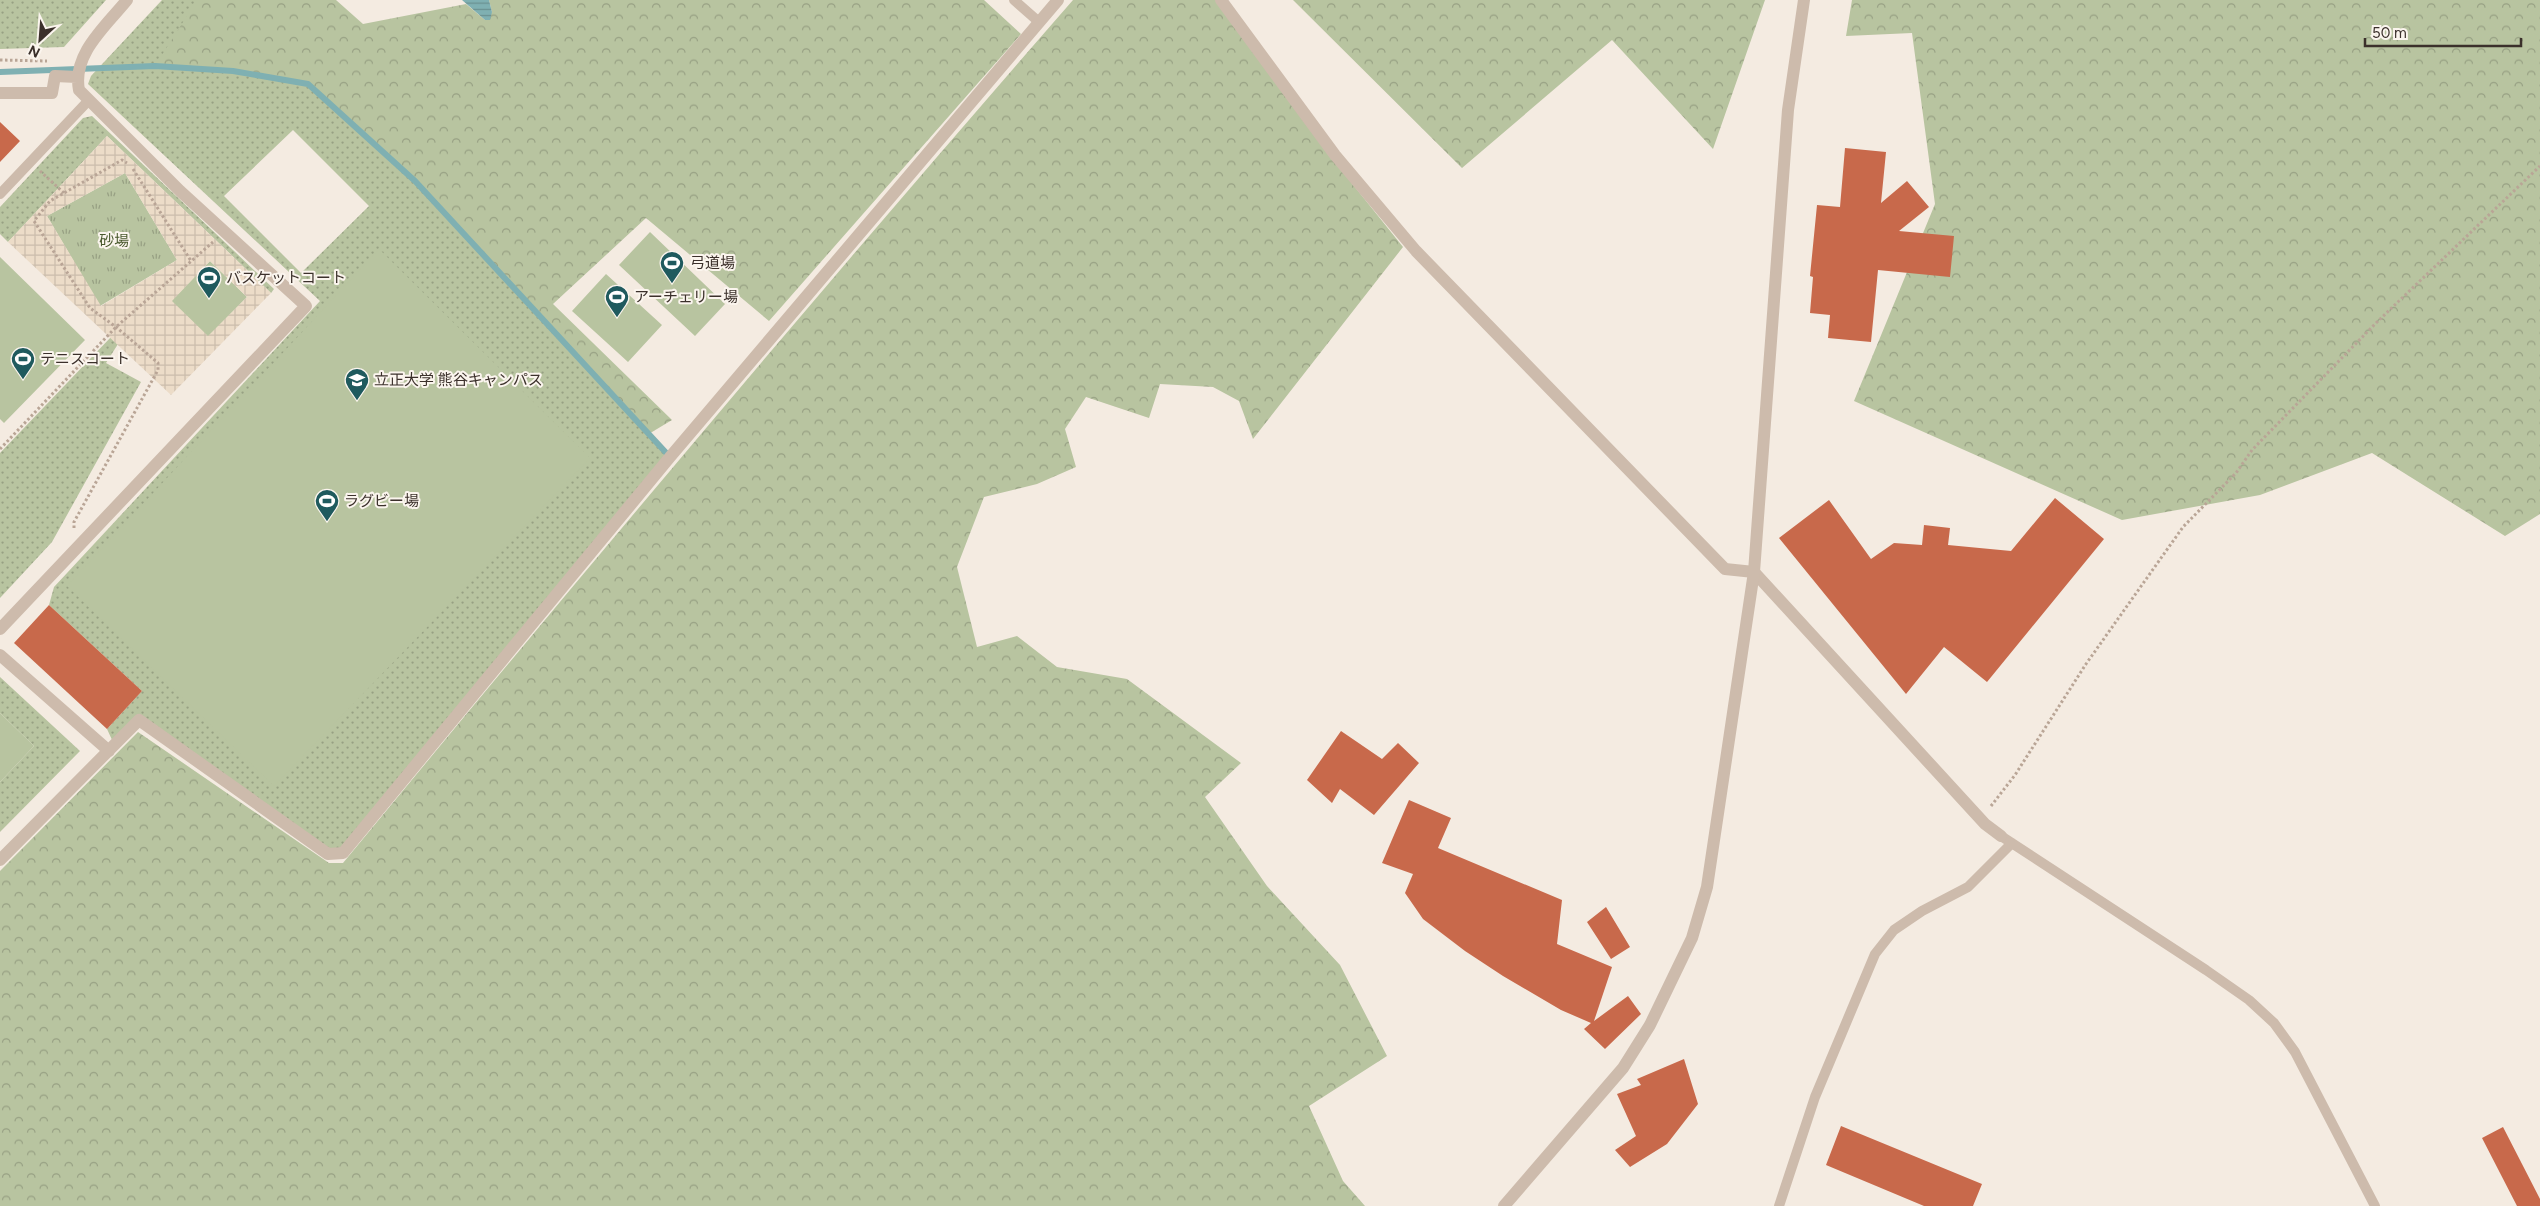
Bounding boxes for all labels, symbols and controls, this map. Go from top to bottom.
north arrow [15,15,65,65]
scale bar [2365,15,2521,47]
text: 50 m [2372,24,2407,42]
text: N [26,41,43,61]
park label: 砂場 [99,232,129,250]
sports icon: 弓道場 [659,250,685,284]
place label: 弓道場 [690,254,735,272]
sports icon: バスケットコート [196,265,222,299]
place label: バスケットコート [226,269,346,287]
sports icon: アーチェリー場 [604,284,630,318]
place label: アーチェリー場 [634,288,738,306]
sports icon: テニスコート [10,346,36,380]
place label: テニスコート [40,350,130,368]
school or university icon: 立正大学 熊谷キャンパス [344,367,370,401]
place label: 立正大学 熊谷キャンパス [374,371,543,389]
sports icon: ラグビー場 [314,488,340,522]
place label: ラグビー場 [344,492,419,510]

